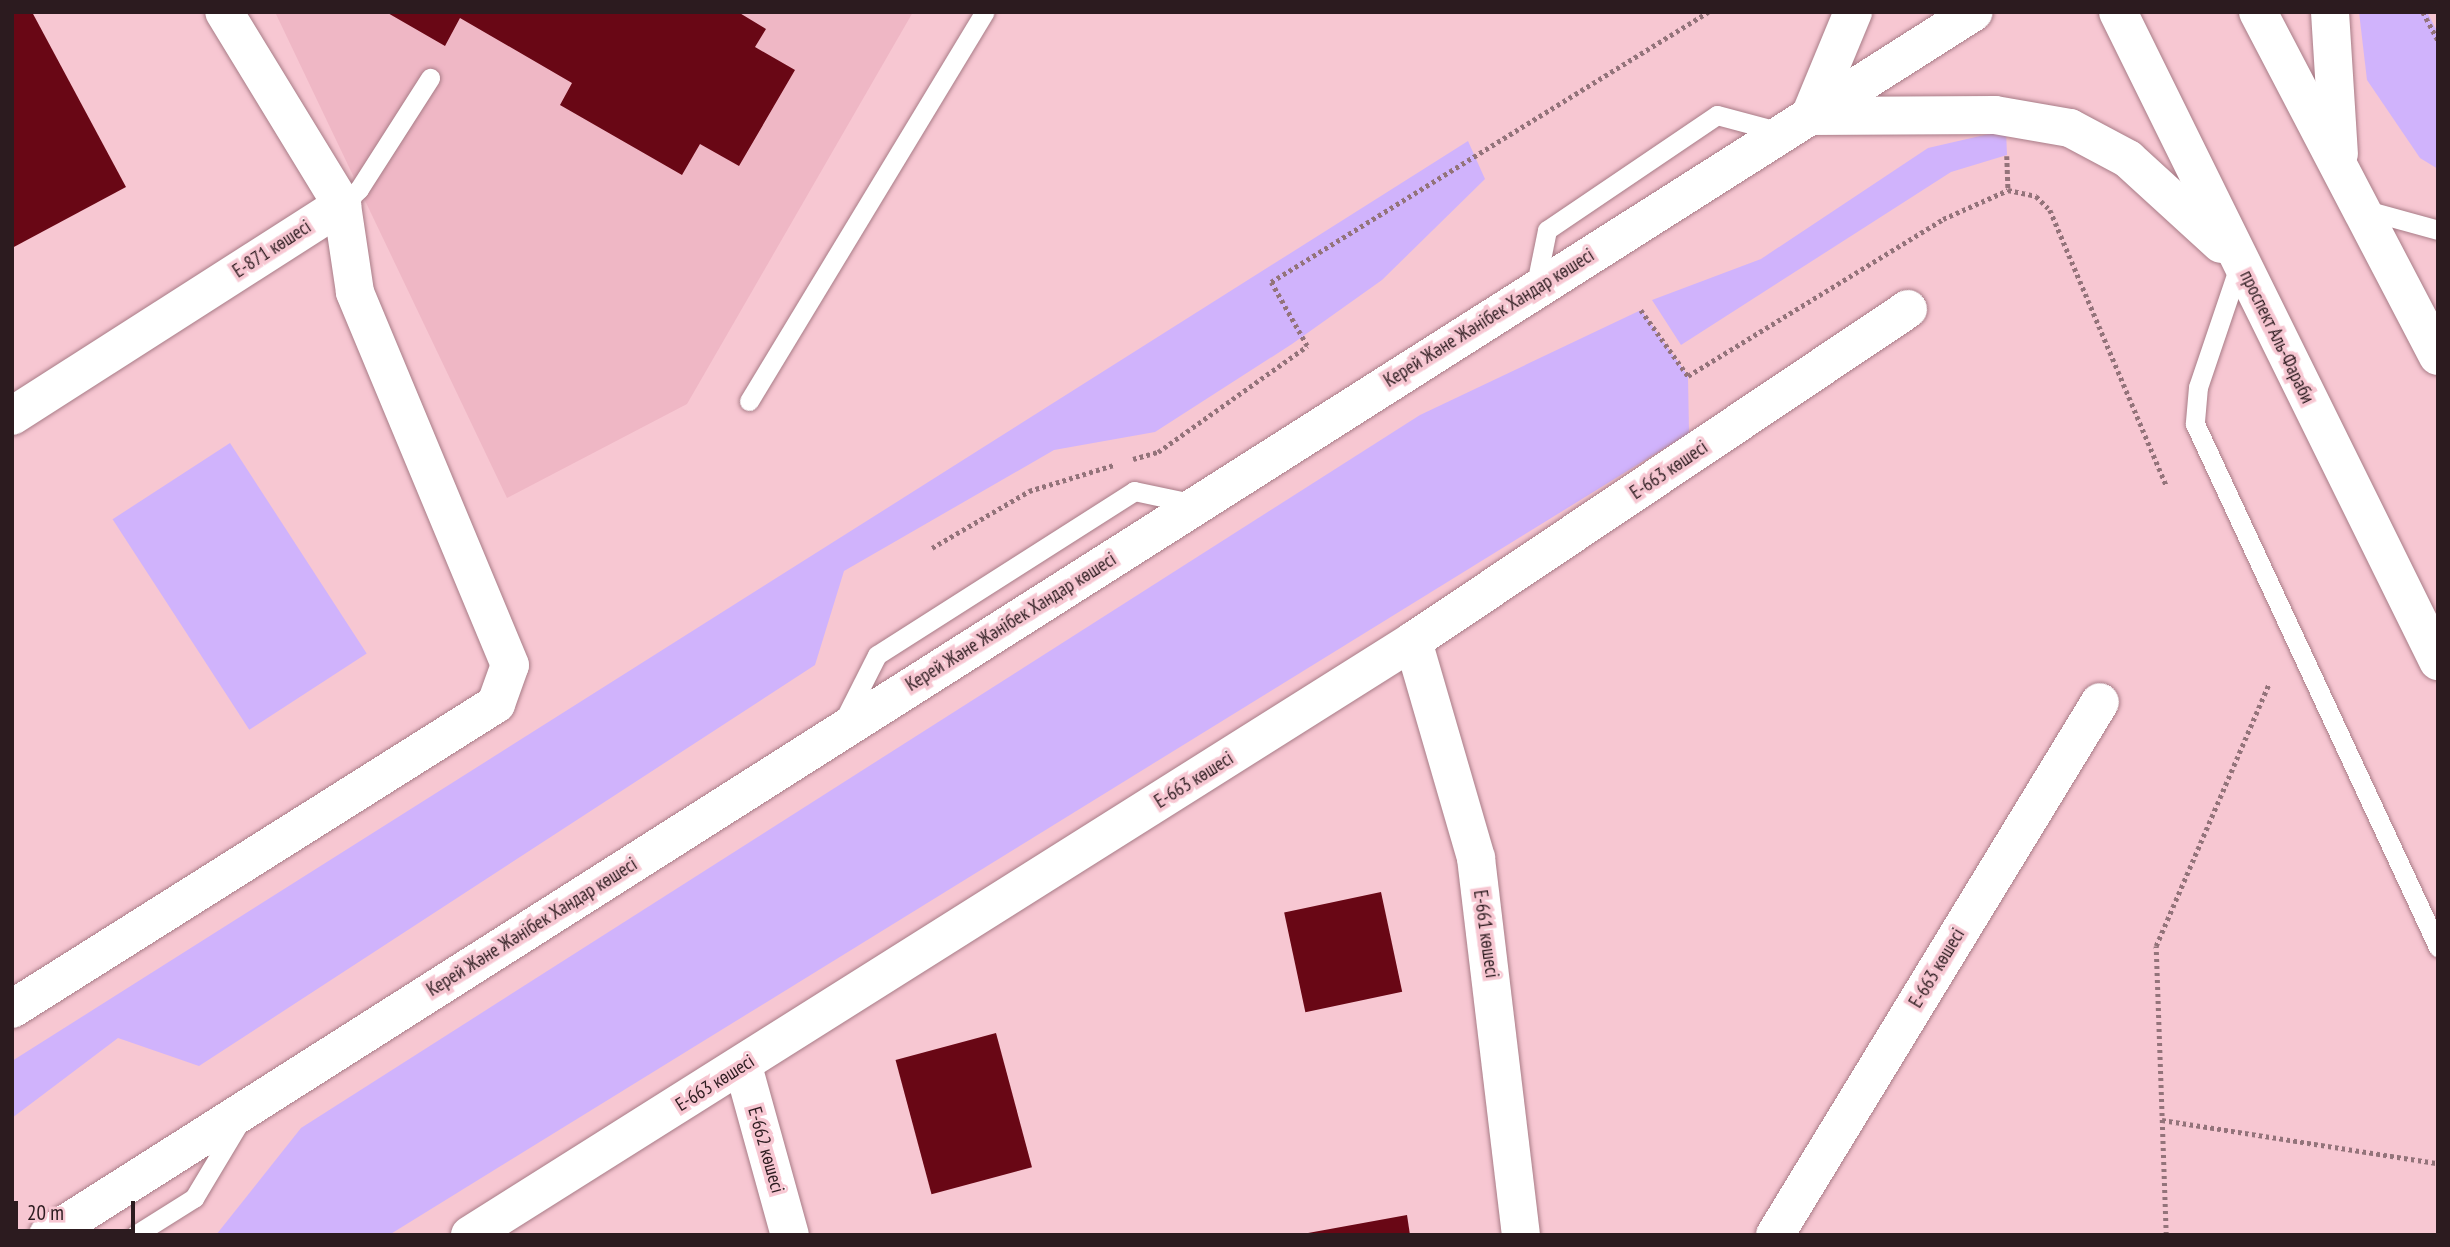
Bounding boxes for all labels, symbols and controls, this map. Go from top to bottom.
street label: Е-871 көшесі [229,215,315,283]
street label: Керей Және Жәнібек Хандар көшесі [1380,244,1598,392]
street label: проспект Аль-Фараби [2235,266,2319,408]
street label: Е-663 көшесі [1626,436,1712,504]
street label: Керей Және Жәнібек Хандар көшесі [902,548,1120,696]
street label: Е-663 көшесі [1150,747,1238,813]
street label: Керей Және Жәнібек Хандар көшесі [423,853,641,1001]
street label: Е-661 көшесі [1469,889,1503,979]
street label: Е-663 көшесі [1904,924,1970,1012]
street label: Е-663 көшесі [671,1050,759,1116]
street label: Е-662 көшесі [743,1104,789,1196]
scale bar [18,1188,138,1232]
text: 20 m [27,1199,64,1226]

